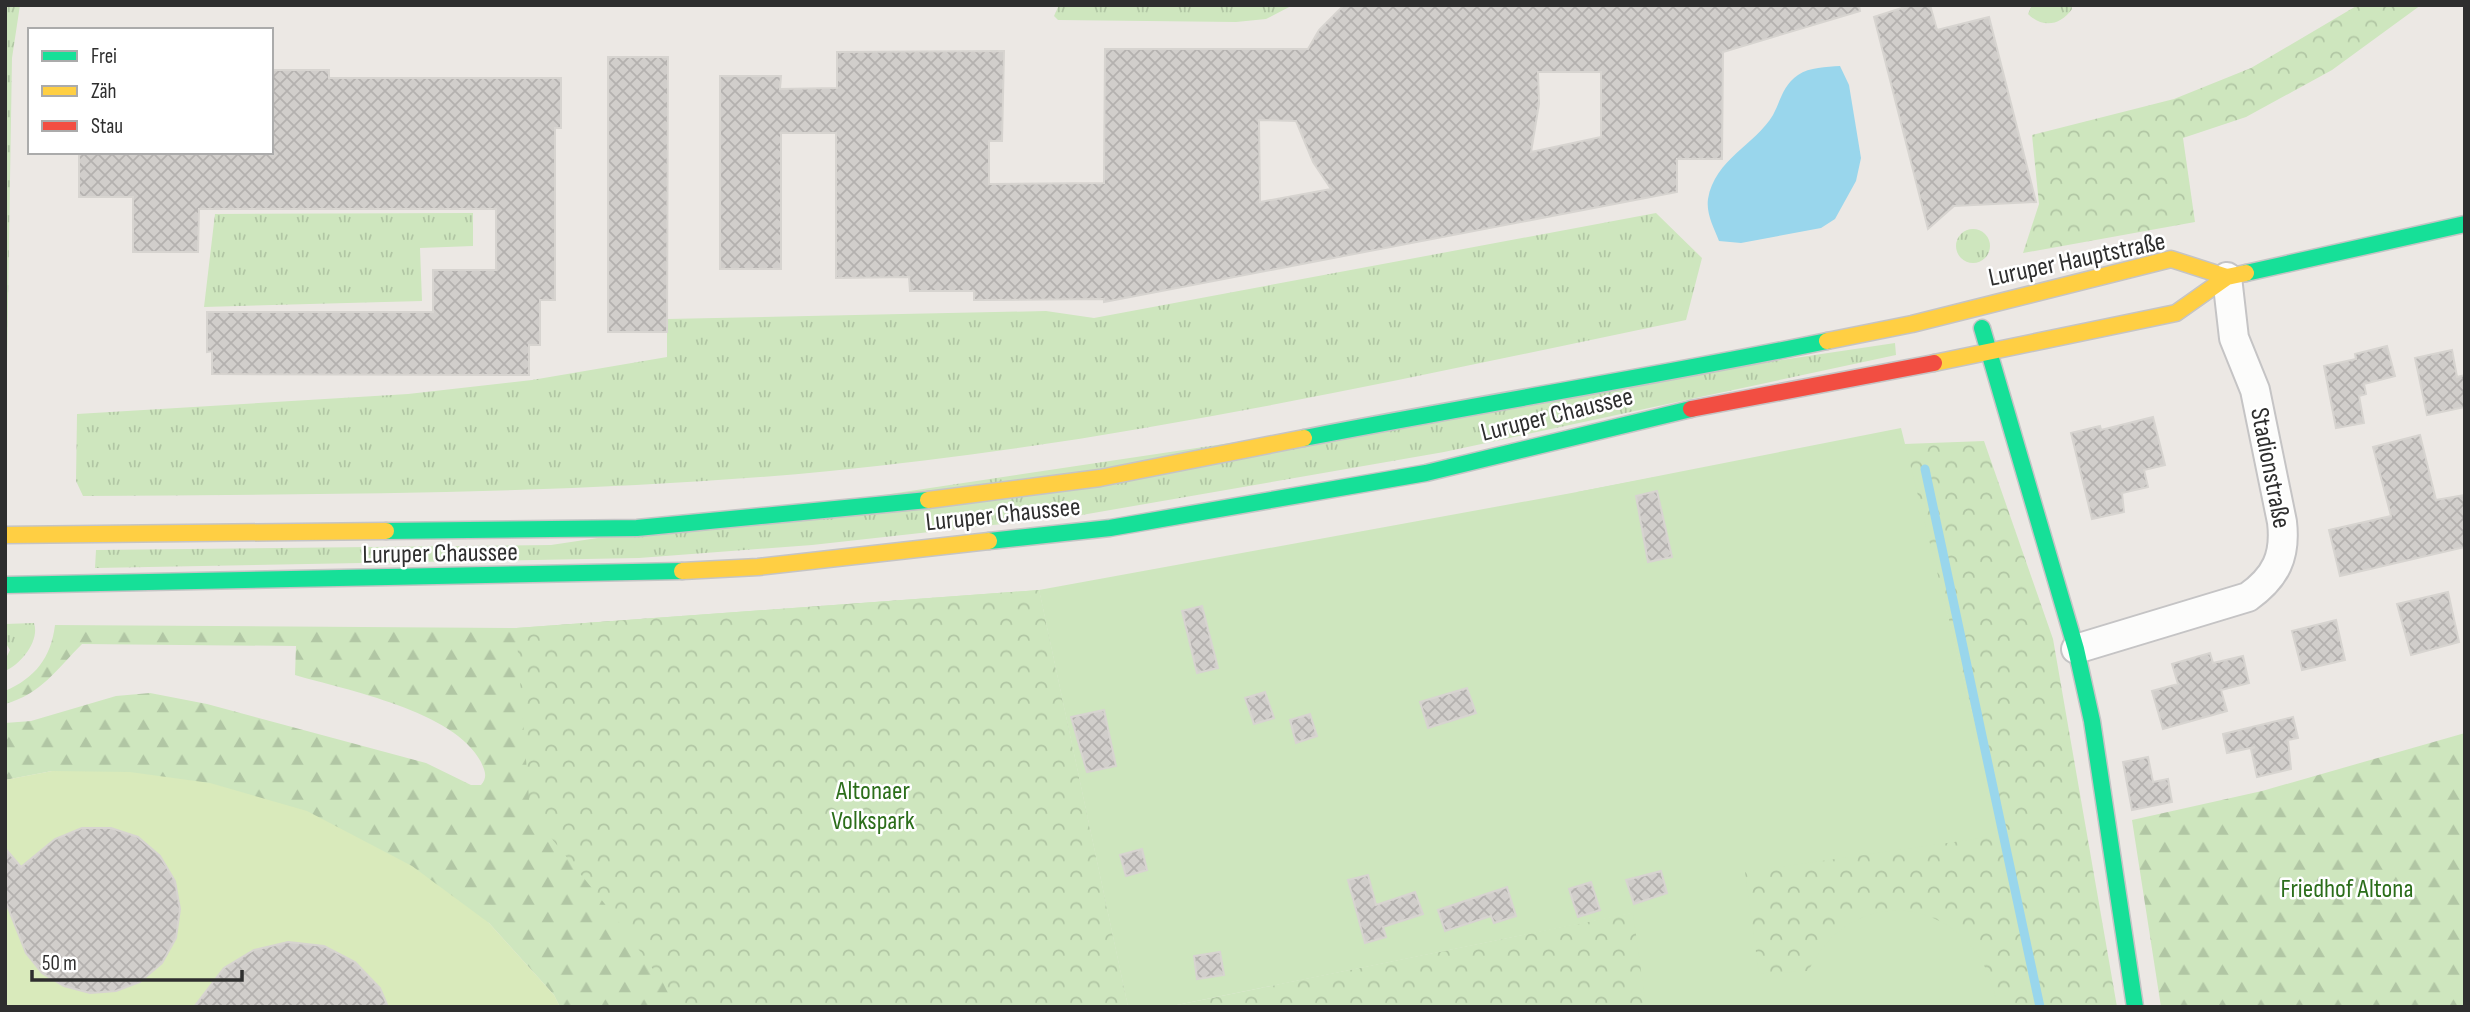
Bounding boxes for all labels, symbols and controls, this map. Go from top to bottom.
legend [28,28,273,154]
text: Frei [91,44,117,69]
text: Zäh [91,79,117,104]
text: Stau [91,114,123,139]
street label: Luruper Hauptstraße [1986,226,2168,294]
street label: Luruper Chaussee [1478,381,1636,449]
street label: Stadionstraße [2243,405,2297,531]
street label: Luruper Chaussee [924,491,1082,539]
street label: Luruper Chaussee [362,537,518,571]
park label: Altonaer Volkspark [831,776,915,837]
park label: Friedhof Altona [2281,874,2413,905]
scale bar [32,939,242,983]
text: 50 m [42,951,77,976]

